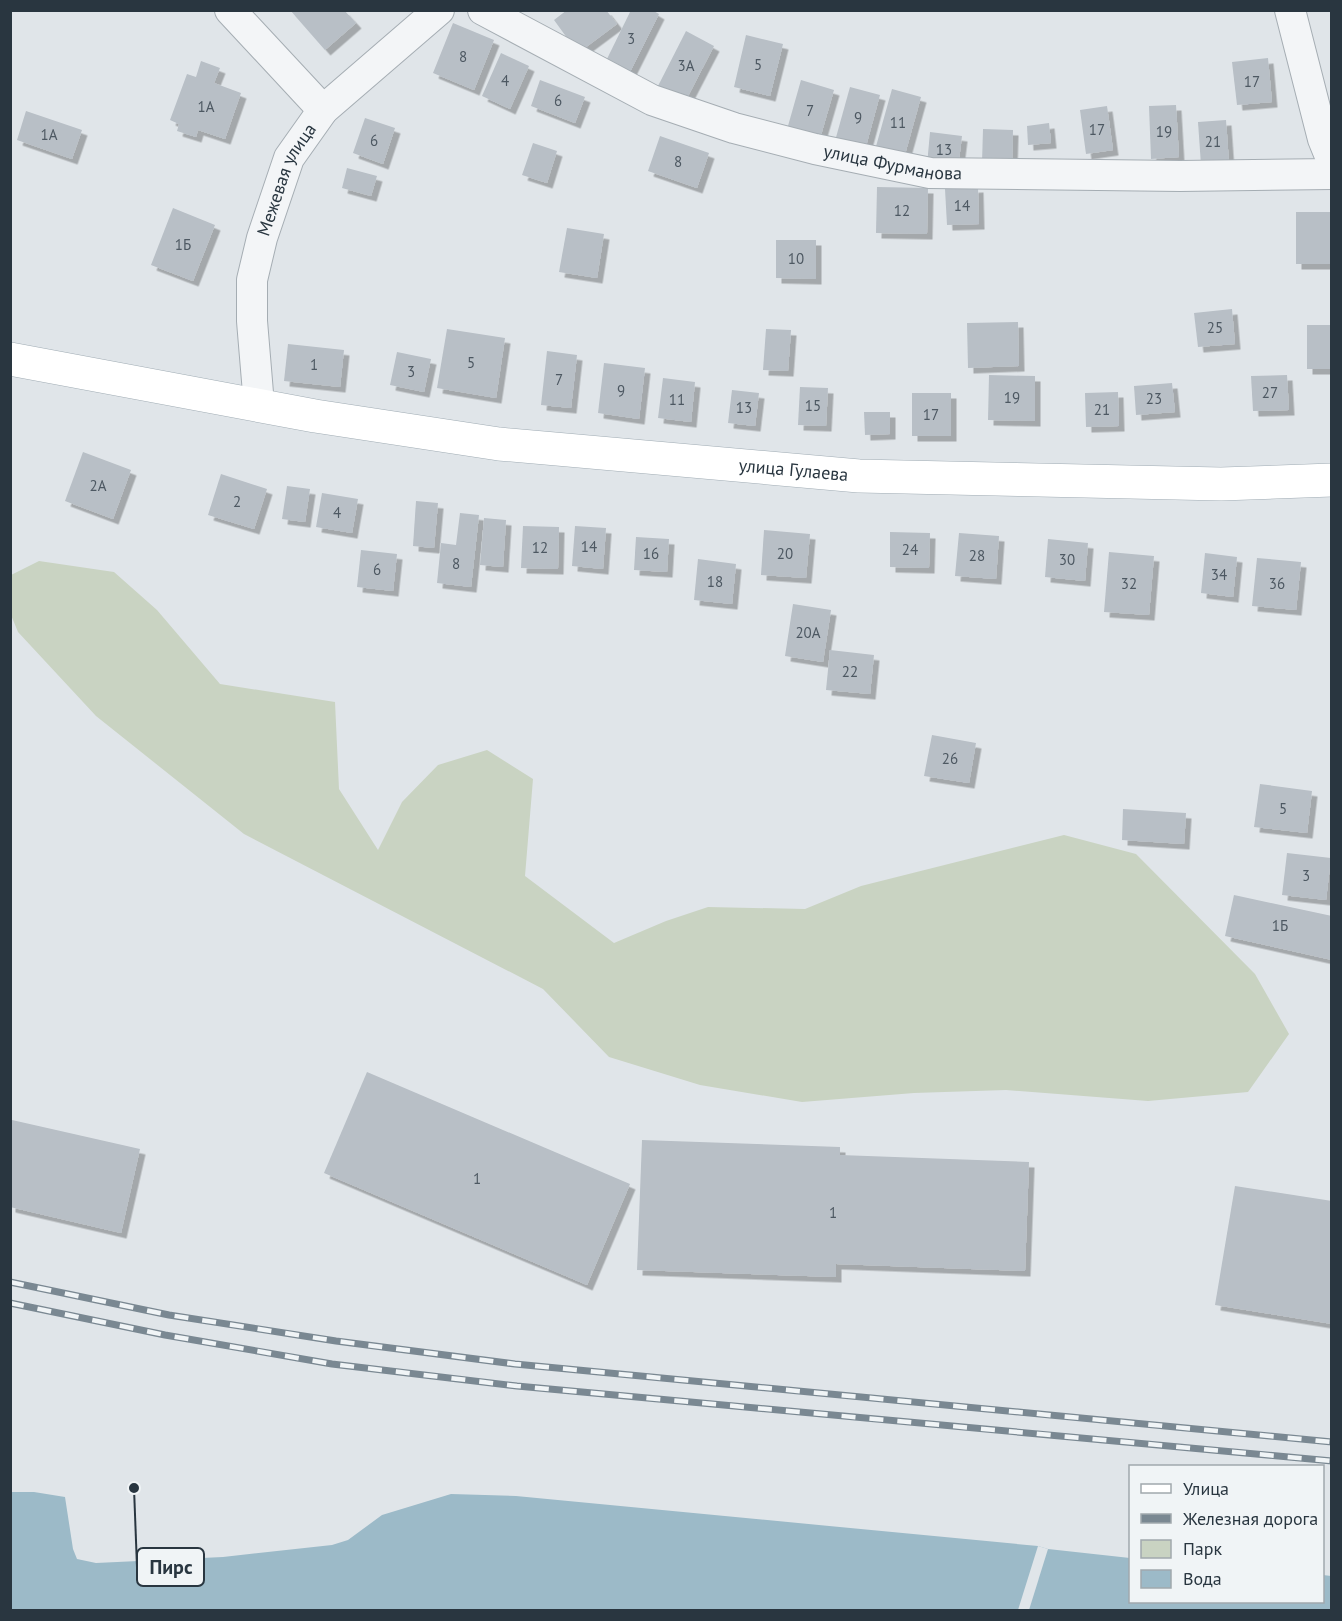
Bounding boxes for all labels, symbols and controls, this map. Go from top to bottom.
house number: 3 [627,29,635,48]
house number: 8 [459,47,467,66]
house number: 5 [754,55,762,74]
house number: 3А [678,56,695,75]
house number: 4 [501,71,509,90]
house number: 17 [1244,72,1260,91]
house number: 6 [554,91,562,110]
house number: 1А [198,97,215,116]
house number: 7 [806,101,814,120]
house number: 9 [854,108,862,127]
house number: 11 [890,113,906,132]
street label: Межевая улица [252,119,321,239]
house number: 17 [1089,120,1105,139]
house number: 19 [1156,122,1172,141]
house number: 1А [41,125,58,144]
house number: 6 [370,131,378,150]
house number: 21 [1205,132,1221,151]
street label: улица Фурманова [822,139,962,185]
house number: 13 [936,140,952,159]
house number: 8 [674,152,682,171]
house number: 14 [954,196,970,215]
house number: 12 [894,201,910,220]
house number: 1Б [175,235,191,254]
house number: 10 [788,249,804,268]
house number: 25 [1207,318,1223,337]
house number: 5 [467,353,475,372]
house number: 1 [310,355,318,374]
house number: 3 [407,362,415,381]
house number: 7 [555,370,563,389]
house number: 9 [617,381,625,400]
house number: 27 [1262,383,1278,402]
house number: 19 [1004,388,1020,407]
house number: 23 [1146,389,1162,408]
house number: 11 [669,390,685,409]
house number: 15 [805,396,821,415]
house number: 13 [736,398,752,417]
house number: 21 [1094,400,1110,419]
house number: 17 [923,405,939,424]
street label: улица Гулаева [738,453,849,486]
house number: 2А [90,476,107,495]
house number: 2 [233,492,241,511]
house number: 4 [333,503,341,522]
house number: 14 [581,537,597,556]
house number: 12 [532,538,548,557]
house number: 24 [902,540,918,559]
house number: 16 [643,544,659,563]
house number: 20 [777,544,793,563]
house number: 28 [969,546,985,565]
house number: 30 [1059,550,1075,569]
house number: 8 [452,554,460,573]
house number: 6 [373,560,381,579]
house number: 34 [1211,565,1227,584]
house number: 18 [707,572,723,591]
house number: 32 [1121,574,1137,593]
house number: 36 [1269,574,1285,593]
house number: 20А [795,623,821,642]
house number: 22 [842,662,858,681]
house number: 26 [942,749,958,768]
house number: 5 [1279,799,1287,818]
house number: 3 [1302,866,1310,885]
house number: 1Б [1272,916,1288,935]
house number: 1 [473,1169,481,1188]
house number: 1 [829,1203,837,1222]
legend [1129,1465,1324,1603]
text: Улица [1183,1477,1229,1500]
text: Железная дорога [1182,1507,1318,1530]
text: Парк [1183,1537,1223,1560]
callout: Пирс [137,1548,204,1586]
text: Пирс [149,1554,193,1580]
text: Вода [1183,1567,1222,1590]

